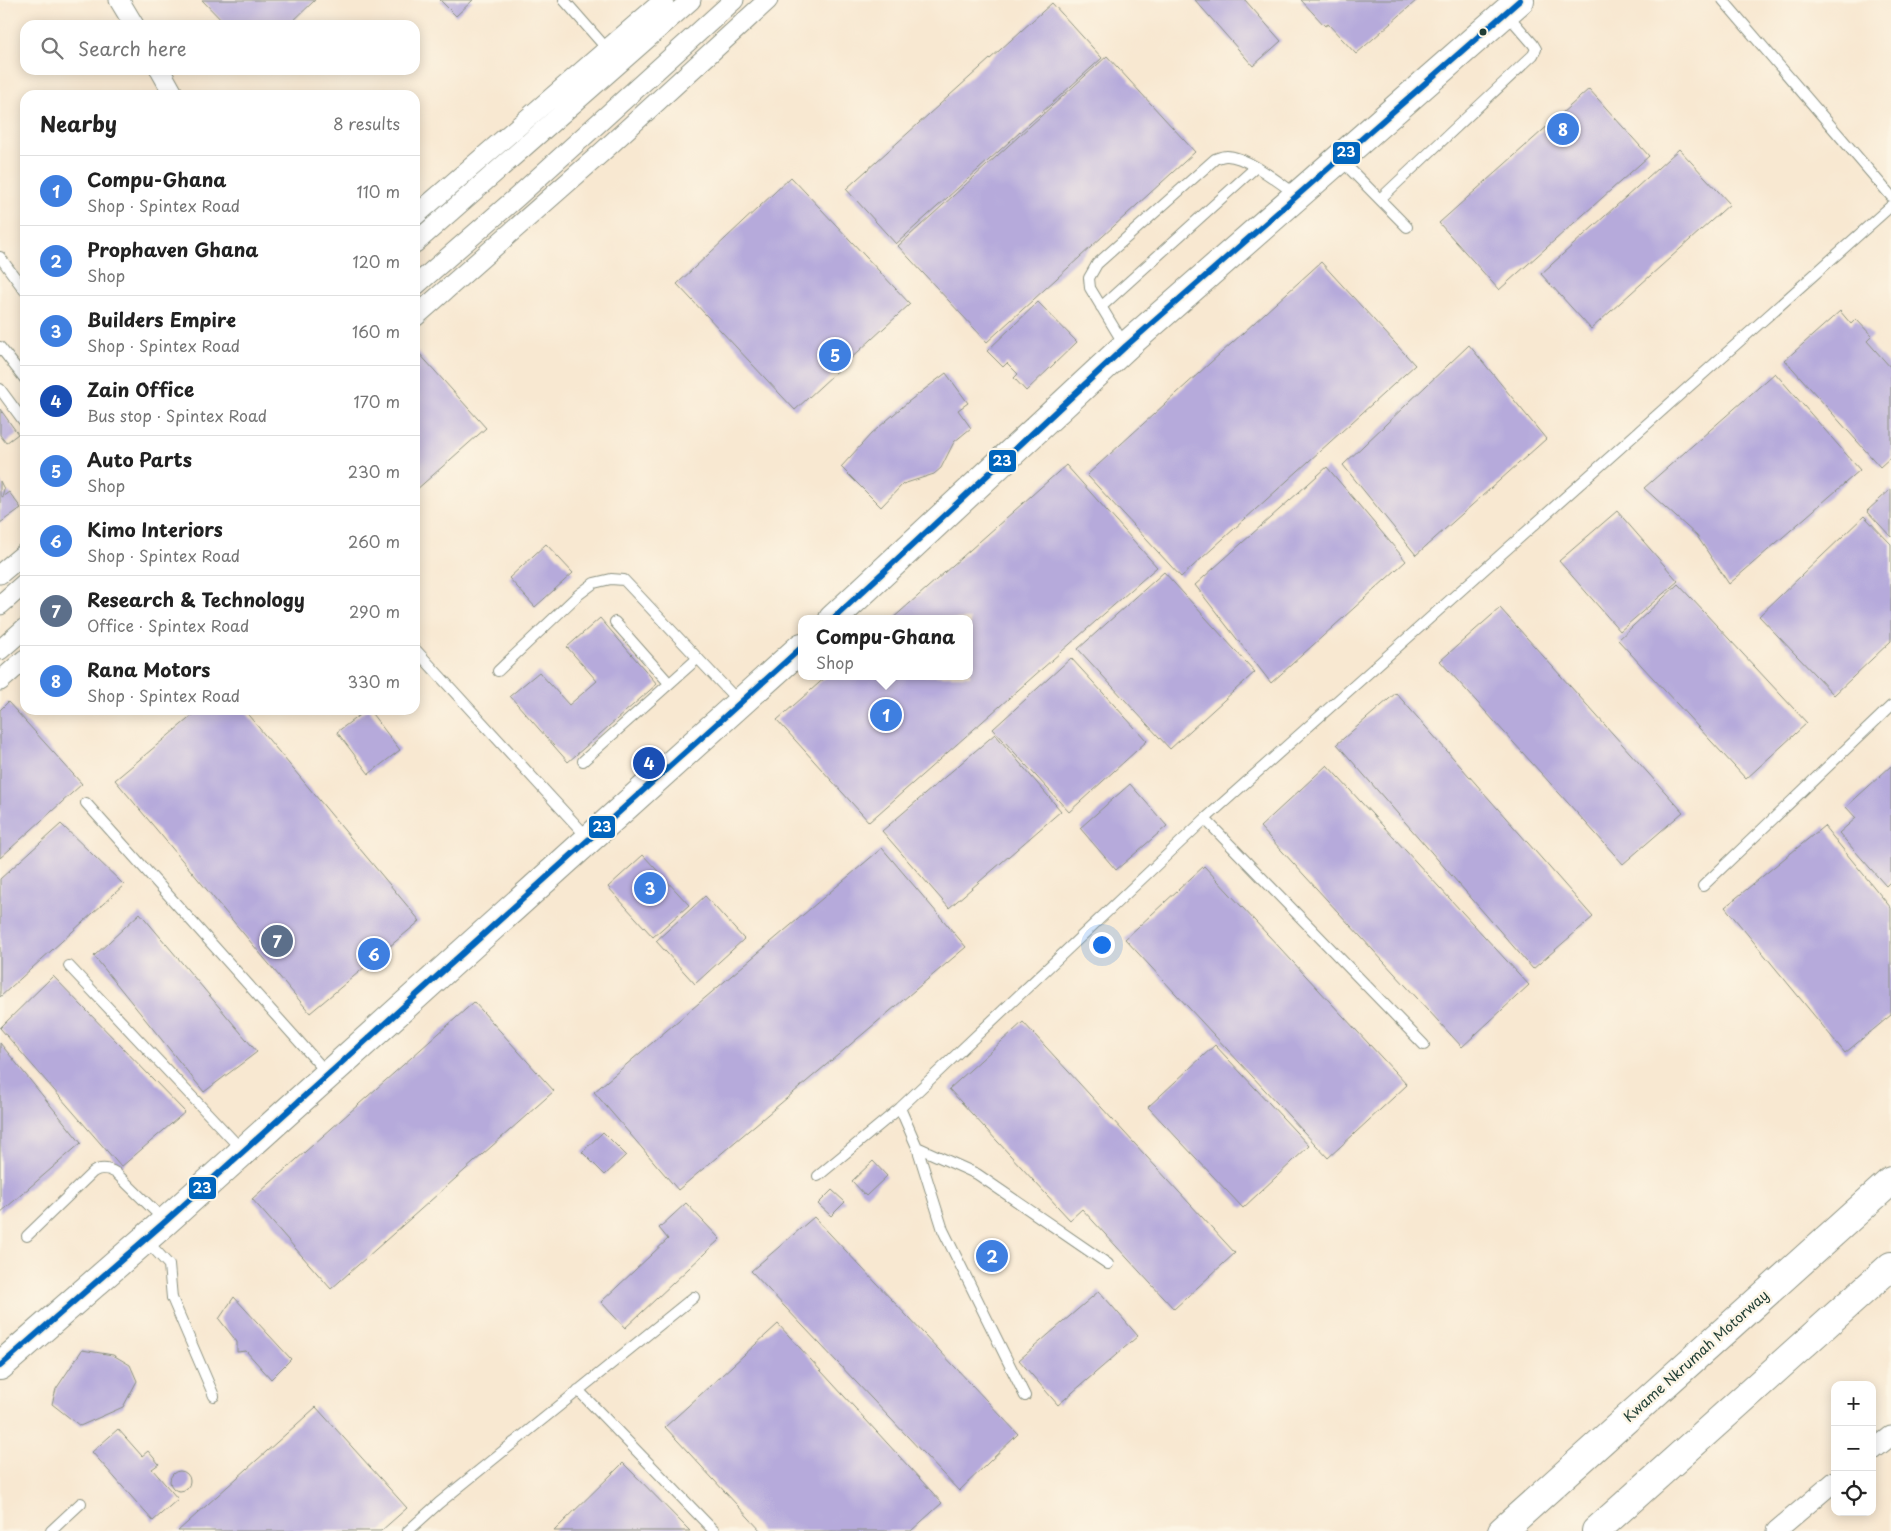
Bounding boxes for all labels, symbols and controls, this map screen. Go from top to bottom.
search box [20,20,420,75]
unlabelled marker [1478,27,1488,37]
icon: search [38,34,66,62]
text: Search here [78,34,187,62]
text: Nearby [40,107,117,139]
pin: 8 [1547,110,1579,148]
text: 8 results [333,111,400,135]
line badge: 23 [1332,141,1361,165]
text: 23 [1337,141,1355,162]
text: Compu-Ghana [87,165,227,193]
text: 1 [52,179,60,203]
text: 110 m [357,179,400,203]
text: Shop · Spintex Road [87,193,240,217]
text: Prophaven Ghana [87,235,259,263]
text: 2 [50,249,62,273]
text: 120 m [353,249,400,273]
text: Shop [87,263,125,287]
text: Builders Empire [87,305,236,333]
text: 3 [51,319,61,343]
text: 160 m [352,319,400,343]
text: Shop · Spintex Road [87,333,240,357]
pin: 5 [819,336,851,374]
text: Zain Office [87,375,194,403]
text: 4 [51,389,61,413]
text: 170 m [354,389,400,413]
text: Bus stop · Spintex Road [87,403,267,427]
text: Auto Parts [87,445,192,473]
line badge: 23 [988,449,1017,473]
text: 23 [993,450,1011,471]
text: 5 [51,459,61,483]
text: 230 m [348,459,400,483]
text: Shop [87,473,125,497]
text: Kimo Interiors [87,515,223,543]
text: 6 [50,529,62,553]
text: 260 m [348,529,400,553]
text: Shop · Spintex Road [87,543,240,567]
text: Research & Technology [87,585,305,613]
text: 7 [51,599,61,623]
text: 290 m [349,599,400,623]
text: Office · Spintex Road [87,613,249,637]
popup [798,615,973,680]
text: Compu-Ghana [816,622,955,650]
text: Shop [816,650,854,674]
text: Rana Motors [87,655,210,683]
text: 8 [51,669,61,693]
text: 330 m [347,669,400,693]
text: Shop · Spintex Road [87,683,240,707]
pin: 1 [870,696,902,734]
pin: 4 [633,744,665,782]
line badge: 23 [588,815,616,839]
text: 23 [593,816,611,837]
pin: 3 [634,869,666,907]
pin: 7 [261,922,293,960]
your location [1089,932,1115,958]
pin: 6 [358,935,390,973]
line badge: 23 [188,1176,217,1200]
text: 23 [193,1177,211,1198]
pin: 2 [976,1237,1008,1275]
street label: Kwame Nkrumah Motorway [1618,1285,1773,1427]
map controls [1831,1381,1876,1516]
button: + [1831,1381,1876,1426]
button: − [1831,1426,1876,1471]
button: locate [1831,1471,1876,1516]

